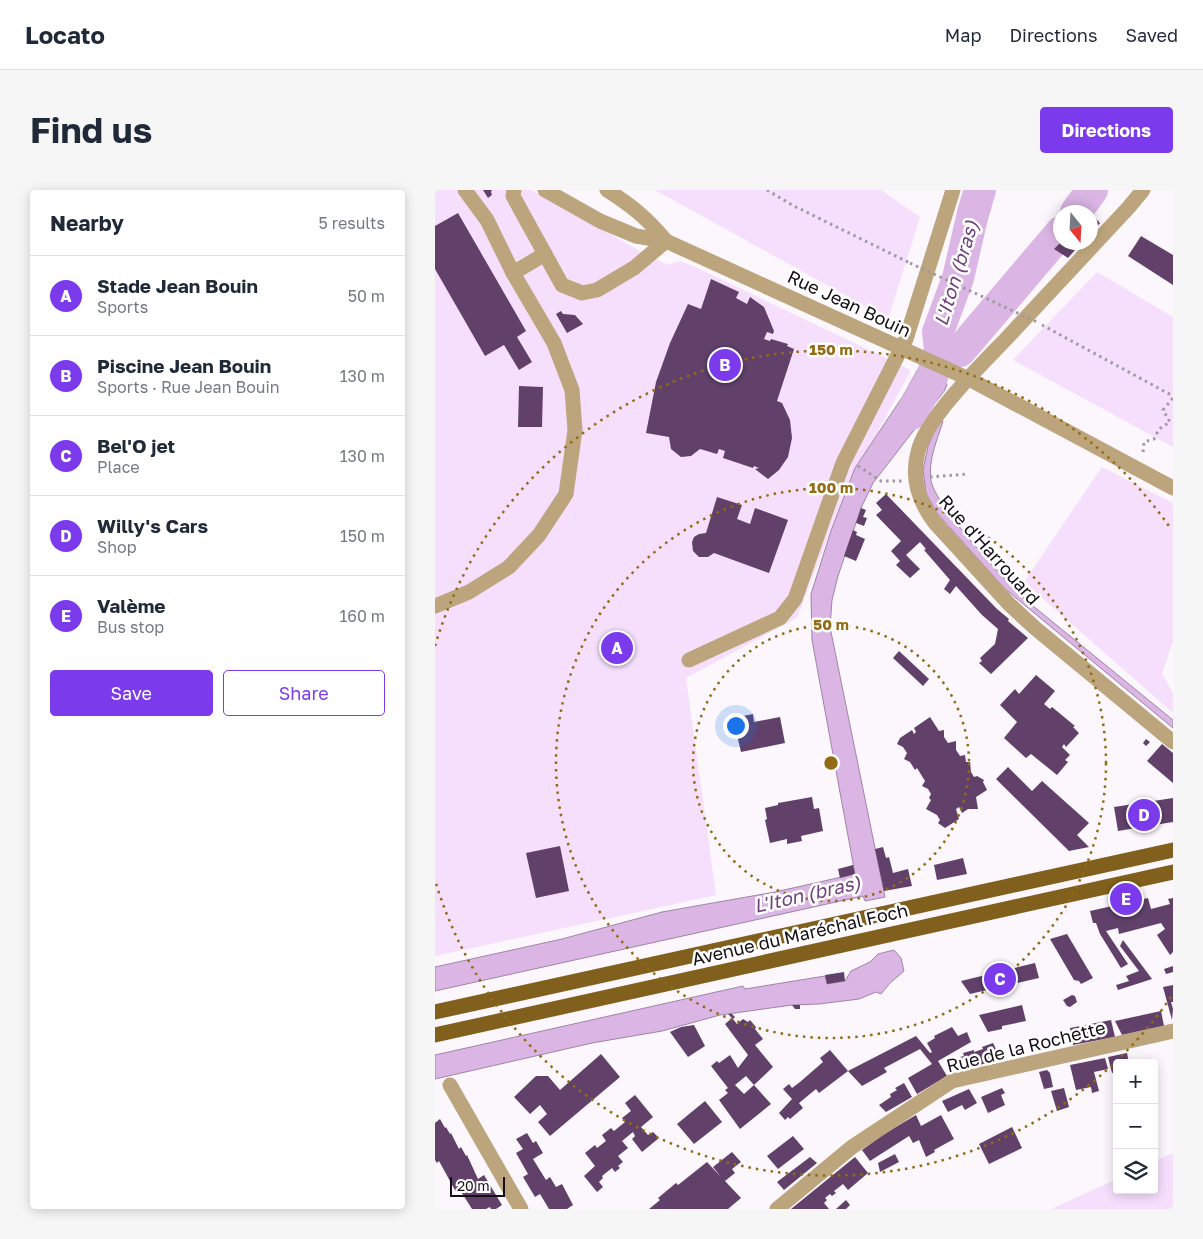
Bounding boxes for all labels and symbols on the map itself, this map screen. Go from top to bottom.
north arrow [1053,205,1098,250]
water label: L'Iton (bras) [929,217,983,328]
street label: Rue Jean Bouin [784,265,915,341]
text: 150 m [809,340,853,358]
pin: B [709,346,741,384]
text: 100 m [809,478,853,496]
street label: Rue d'Harrouard [935,490,1045,609]
text: 50 m [813,615,849,633]
pin: A [601,629,633,667]
your location [723,713,749,739]
centre of rings [822,754,840,772]
pin: D [1128,796,1160,834]
water label: L'Iton (bras) [751,870,863,917]
pin: E [1110,880,1142,918]
street label: Avenue du Maréchal Foch [690,898,910,970]
pin: C [984,960,1016,998]
street label: Rue de la Rochette [944,1016,1107,1076]
scale bar [450,1174,505,1197]

